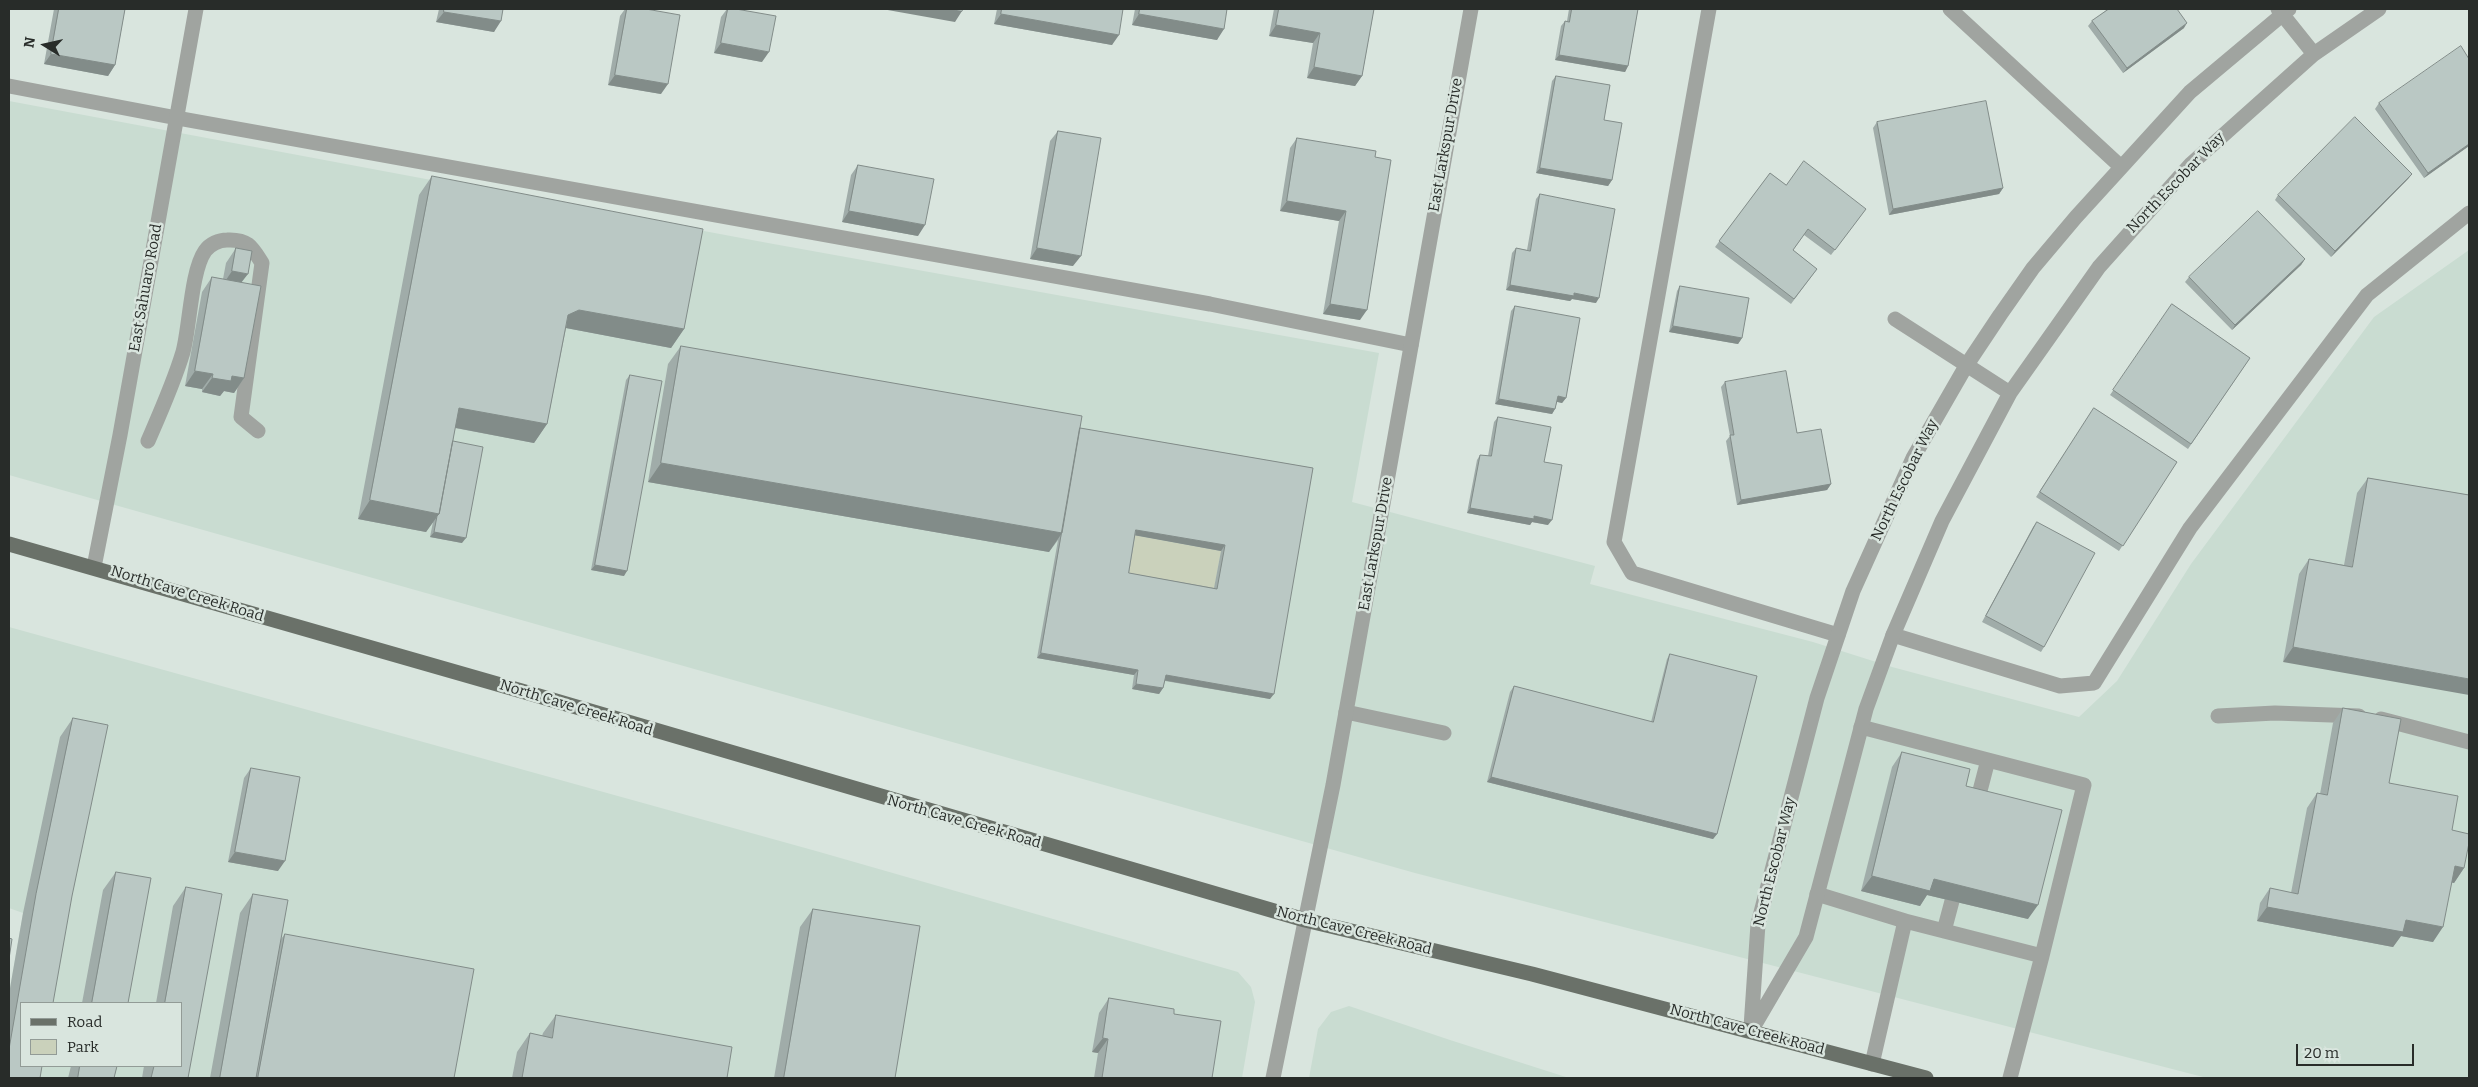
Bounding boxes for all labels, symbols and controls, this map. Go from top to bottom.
north arrow [20,20,70,70]
text: N [20,36,39,49]
street label: East Larkspur Drive [1425,77,1467,213]
street label: North Escobar Way [2123,129,2229,237]
street label: East Sahuaro Road [126,223,166,353]
street label: North Escobar Way [1868,416,1942,544]
street label: East Larkspur Drive [1355,476,1397,612]
street label: North Cave Creek Road [108,562,266,626]
street label: North Cave Creek Road [497,676,655,740]
street label: North Cave Creek Road [885,791,1043,853]
street label: North Escobar Way [1750,795,1800,929]
street label: North Cave Creek Road [1275,903,1433,959]
street label: North Cave Creek Road [1668,1001,1826,1059]
legend [20,1002,182,1067]
text: Road [67,1013,102,1031]
scale bar [2298,1034,2416,1066]
text: Park [67,1038,99,1056]
text: 20 m [2304,1044,2339,1062]

